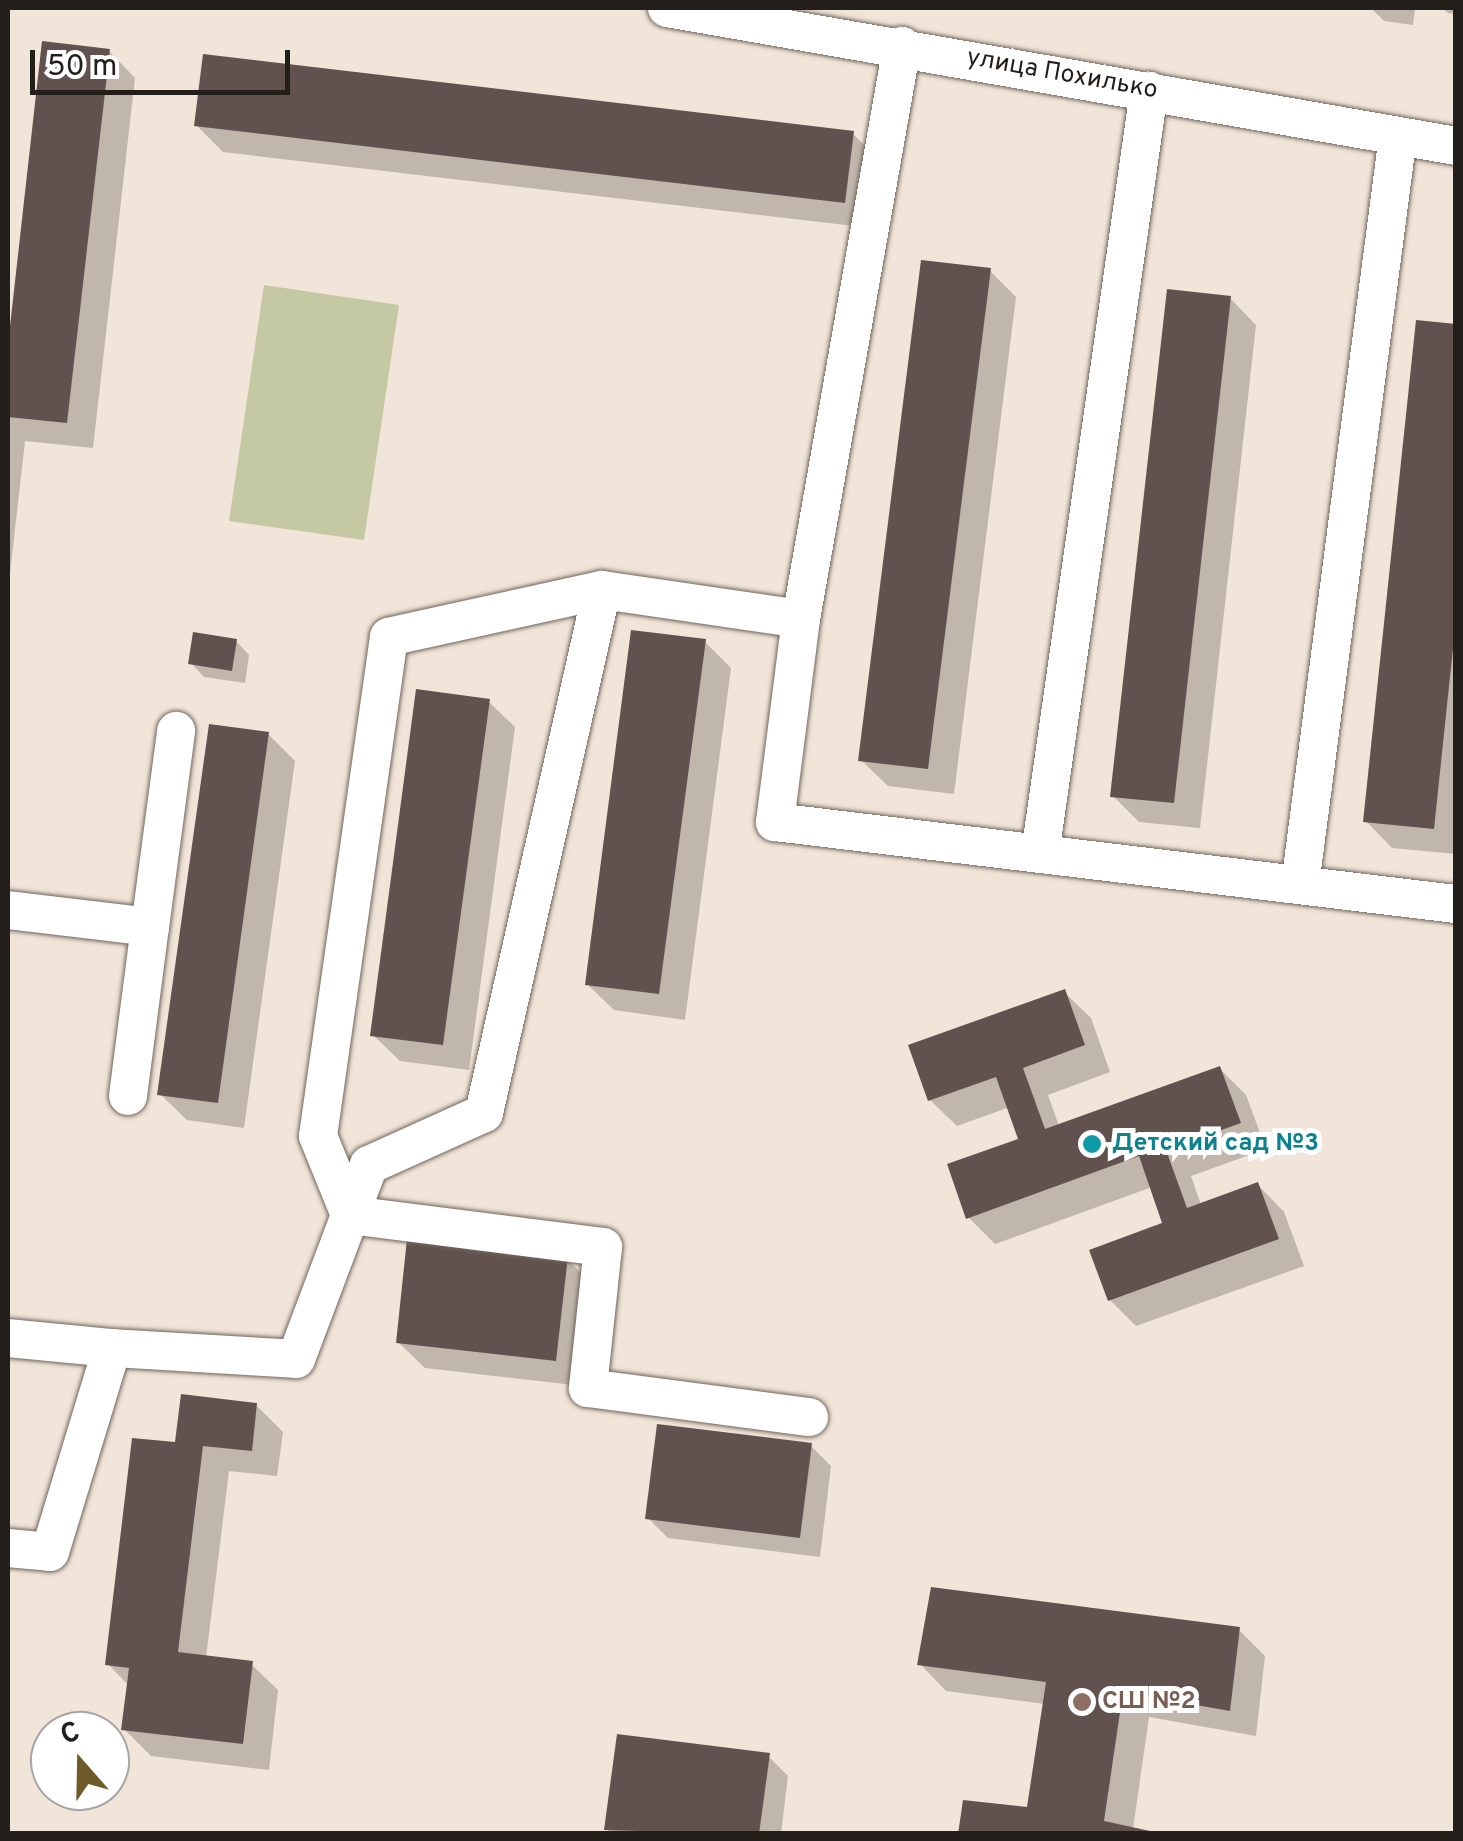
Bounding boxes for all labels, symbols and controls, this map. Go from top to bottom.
scale bar [35,30,295,92]
street label: улица Похилько [964,43,1160,107]
text: 50 m [47,49,117,86]
place label: Детский сад №3 [1112,1129,1319,1159]
marker: Детский сад №3 [1081,1133,1103,1155]
place label: СШ №2 [1102,1687,1196,1717]
marker: СШ №2 [1071,1691,1093,1713]
north arrow [30,1711,130,1811]
text: С [56,1715,85,1755]

